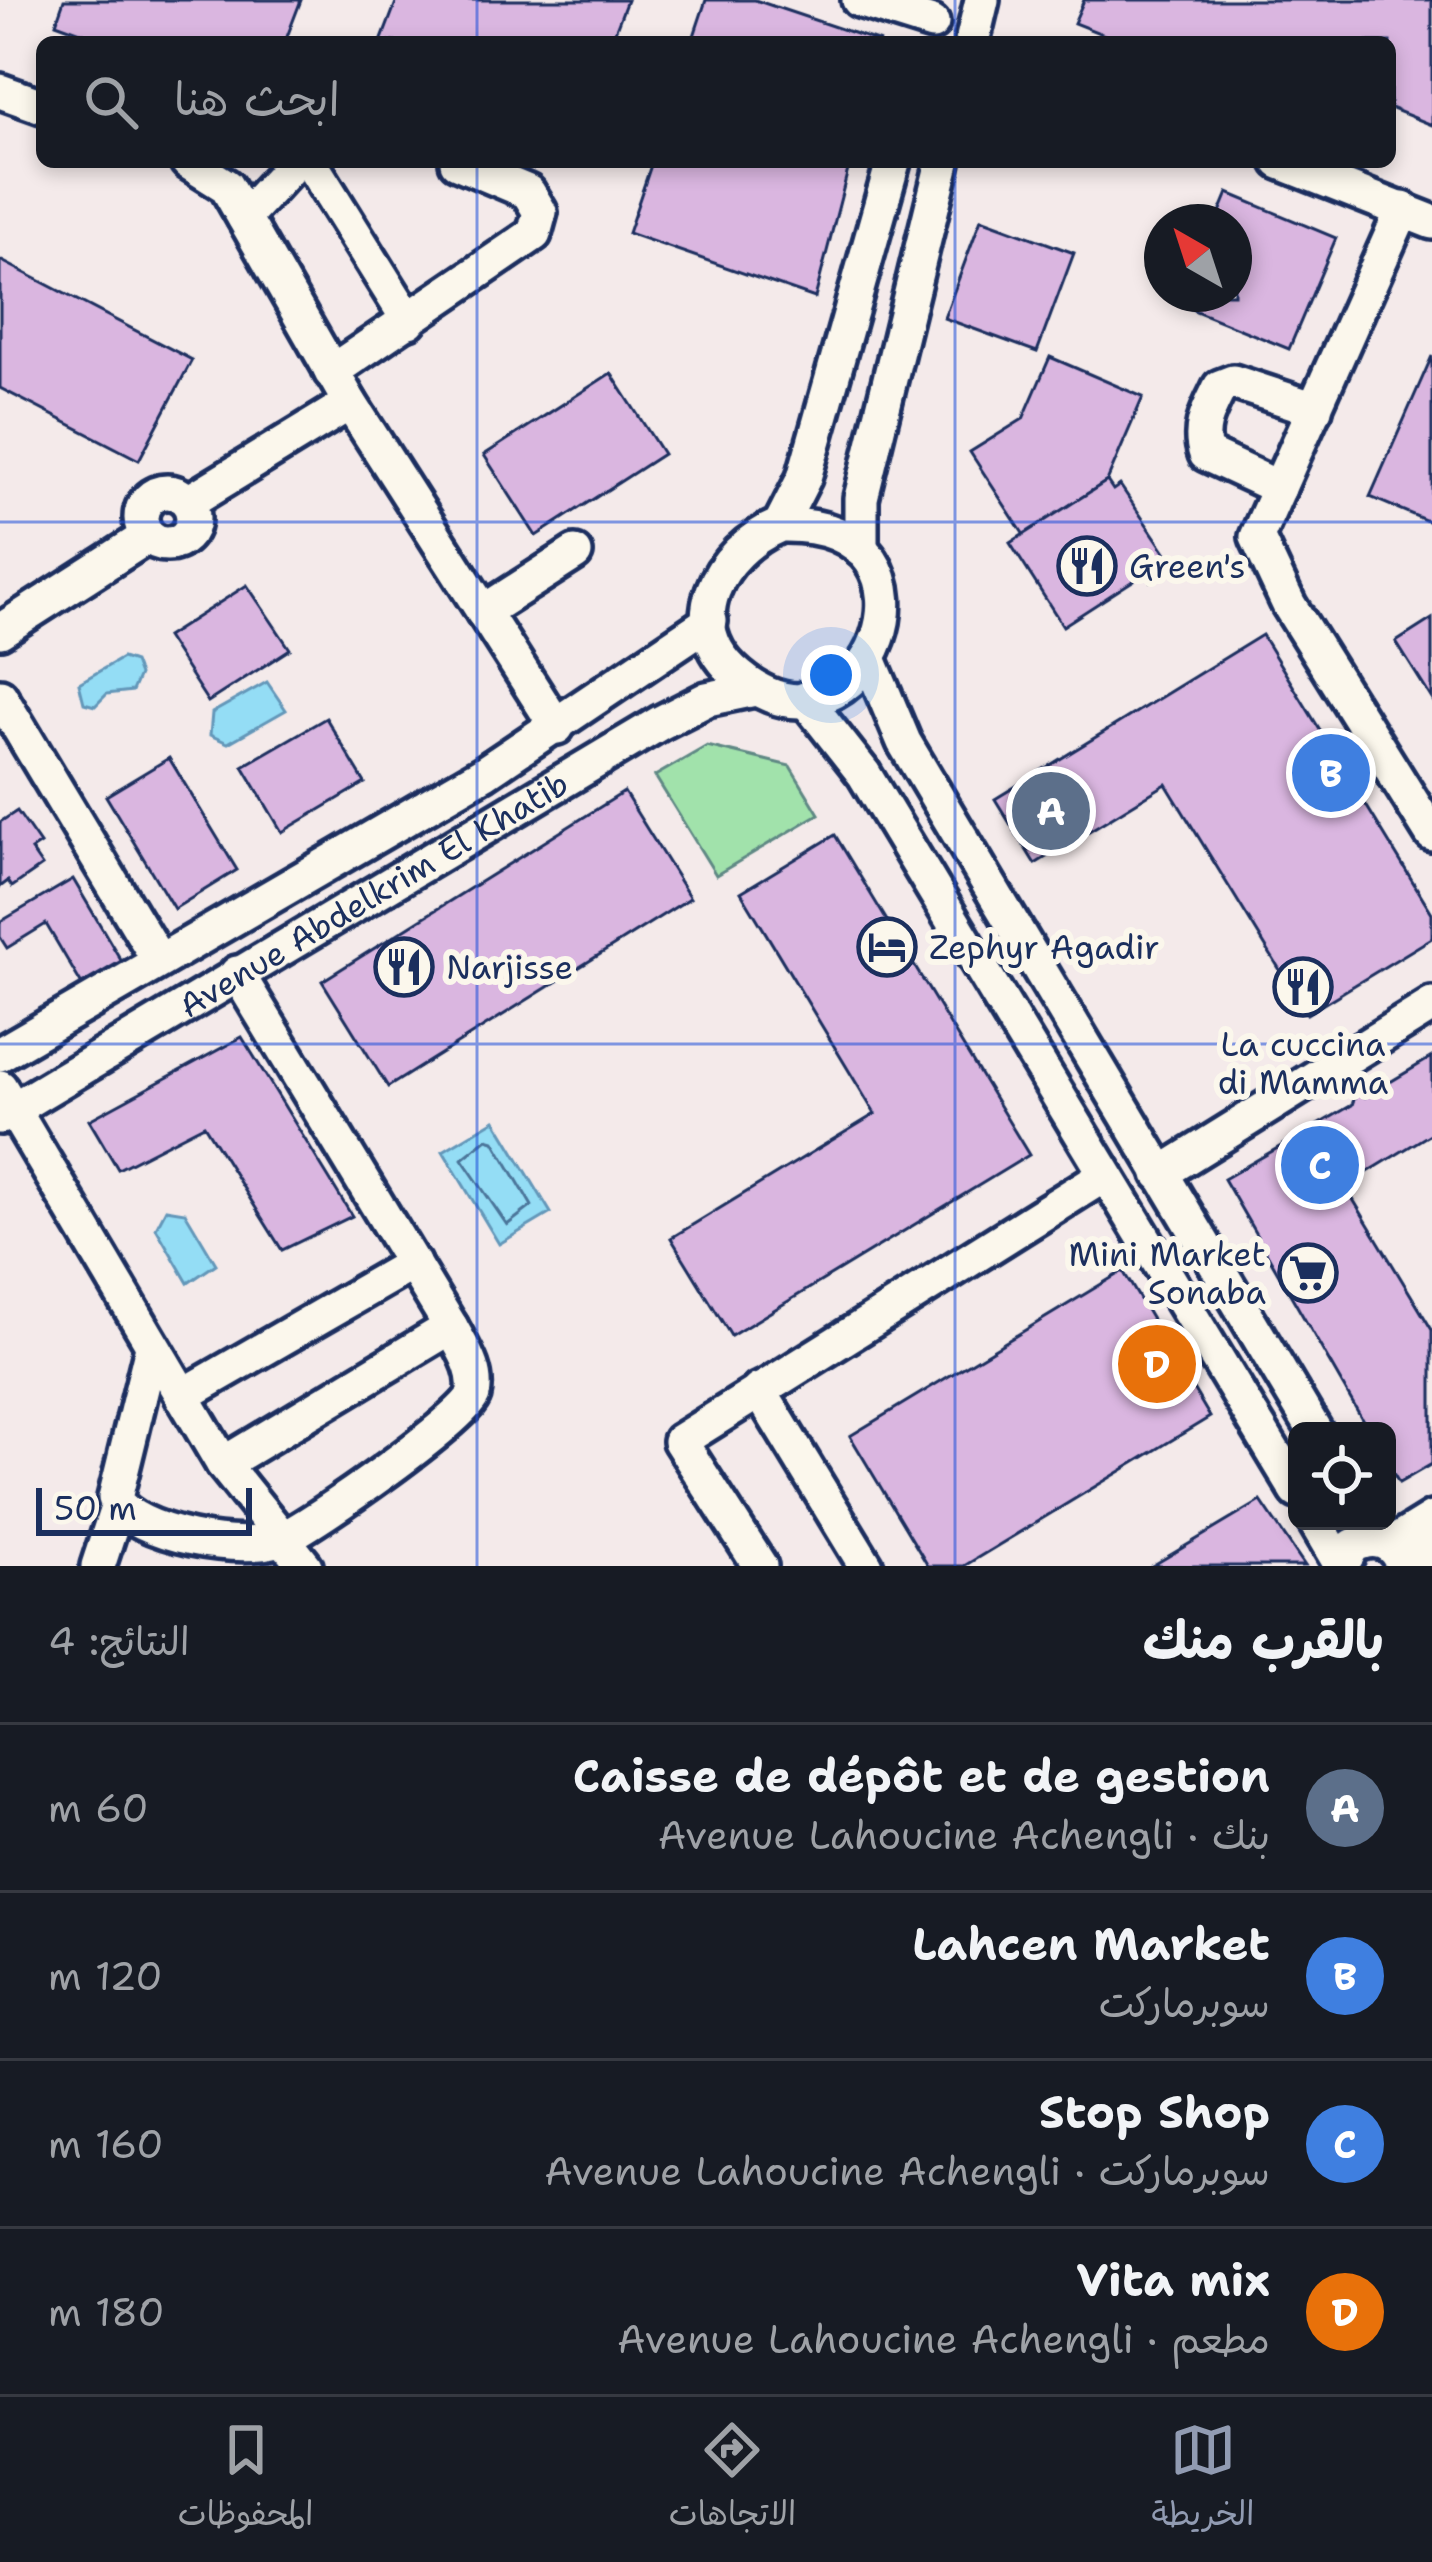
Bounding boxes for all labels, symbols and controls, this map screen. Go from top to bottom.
search box [36,36,1396,168]
icon: search [78,69,144,135]
text: ابحث هنا [174,69,340,129]
north arrow [1144,204,1252,312]
restaurant icon: Green's [1056,535,1118,597]
place label: Green's [1129,544,1246,589]
your location [801,645,861,705]
pin: B [1292,728,1370,818]
street label: Avenue Abdelkrim El Khatib [170,760,577,1028]
pin: A [1012,766,1090,856]
hotel icon: Zephyr Agadir [856,916,918,978]
place label: Zephyr Agadir [929,925,1160,970]
restaurant icon: Narjisse [373,936,435,998]
place label: Narjisse [446,945,573,990]
restaurant icon: La cuccina di Mamma [1272,956,1334,1018]
place label: La cuccina di Mamma [1218,1022,1388,1105]
pin: C [1281,1120,1359,1210]
place label: Mini Market Sonaba [1068,1232,1266,1315]
supermarket icon: Mini Market Sonaba [1277,1242,1339,1304]
pin: D [1118,1319,1196,1409]
map controls [1288,1422,1396,1530]
button: locate [1288,1422,1396,1530]
scale bar [36,1482,252,1535]
text: 50 m [54,1486,137,1531]
text: بالقرب منك [1143,1606,1384,1674]
text: النتائج: 4 [48,1615,190,1667]
text: Caisse de dépôt et de gestion [573,1746,1270,1806]
text: 60 m [48,1782,149,1834]
text: A [1330,1782,1360,1834]
text: بنك · Avenue Lahoucine Achengli [658,1809,1270,1861]
text: Lahcen Market [912,1914,1270,1974]
text: 120 m [48,1950,163,2002]
text: B [1333,1950,1357,2002]
text: سوبرماركت [1099,1977,1270,2029]
text: Stop Shop [1039,2082,1270,2142]
text: 160 m [48,2118,164,2170]
text: C [1333,2118,1357,2170]
text: سوبرماركت · Avenue Lahoucine Achengli [545,2145,1270,2197]
text: Vita mix [1076,2250,1270,2310]
text: 180 m [48,2286,164,2338]
text: D [1331,2286,1359,2338]
text: مطعم · Avenue Lahoucine Achengli [617,2313,1270,2365]
tab: المحفوظات [178,2417,314,2543]
tab: الاتجاهات [669,2417,796,2543]
tab: الخريطة [1151,2417,1254,2543]

